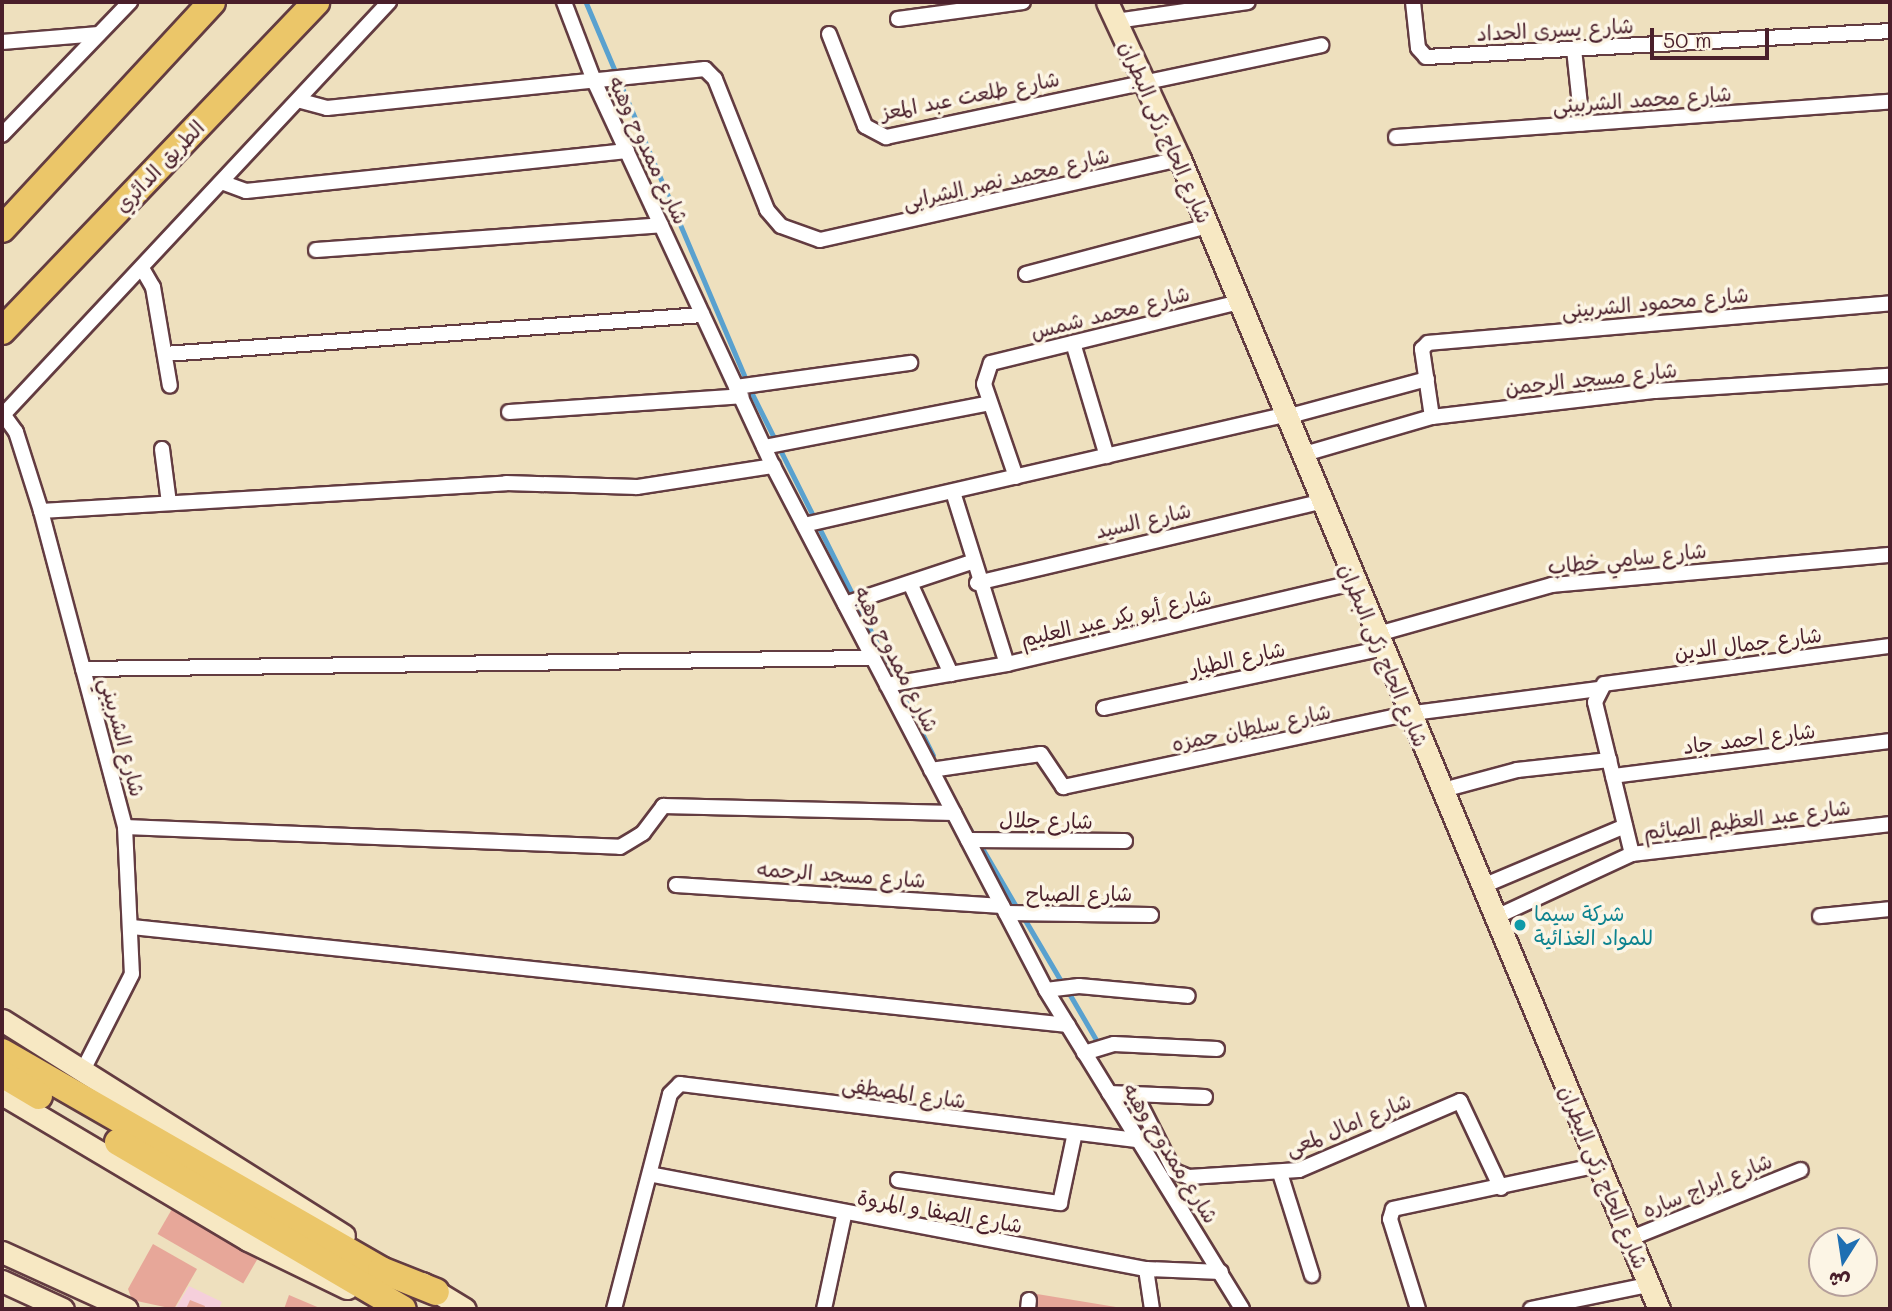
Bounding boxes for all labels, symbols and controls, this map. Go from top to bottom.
street label: شارع يسرى الحداد [1476,12,1634,46]
scale bar [1654,14,1773,58]
text: 50 m [1663,26,1712,53]
street label: شارع الحاج زكى البطران [1114,37,1218,227]
street label: شارع طلعت عبد المعز [879,65,1061,125]
street label: شارع ممدوح وهبه [604,72,694,228]
street label: شارع محمد الشربينى [1552,80,1732,118]
street label: الطريق الدائري [109,115,209,217]
street label: شارع محمد نصر الشرابى [900,142,1112,214]
street label: شارع محمد شمس [1028,280,1192,344]
street label: شارع محمود الشربينى [1560,281,1750,323]
street label: شارع مسجد الرحمن [1504,356,1678,400]
street label: شارع السيد [1093,497,1193,543]
street label: شارع سامي خطاب [1546,537,1708,579]
street label: شارع الحاج زكى البطران [1334,560,1434,750]
street label: شارع ممدوح وهبه [849,582,945,736]
street label: شارع أبو بكر عبد العليم [1018,583,1214,651]
street label: شارع جمال الدين [1673,621,1823,665]
street label: شارع الطيار [1187,636,1287,680]
street label: شارع الشربيني [95,675,151,799]
street label: شارع سلطان حمزه [1169,698,1333,756]
street label: شارع احمد جاد [1681,717,1817,759]
street label: شارع عبد العظيم الصائم [1642,794,1852,844]
street label: شارع جلال [999,807,1093,833]
street label: شارع مسجد الرحمه [756,856,926,892]
street label: شارع الصباح [1026,880,1132,906]
place label: شركة سيما للمواد الغذائية [1534,900,1653,950]
marker: شركة سيما للمواد الغذائية [1512,917,1528,933]
street label: شارع المصطفى [840,1071,968,1113]
street label: شارع ممدوح وهبه [1118,1078,1224,1228]
street label: شارع الحاج زكى البطران [1554,1082,1654,1272]
street label: شارع امال لمعى [1281,1087,1415,1161]
street label: شارع ابراج ساره [1638,1148,1776,1222]
street label: شارع الصفا و المروة [856,1184,1024,1238]
north arrow [1808,1227,1878,1297]
text: ش [1826,1267,1852,1295]

